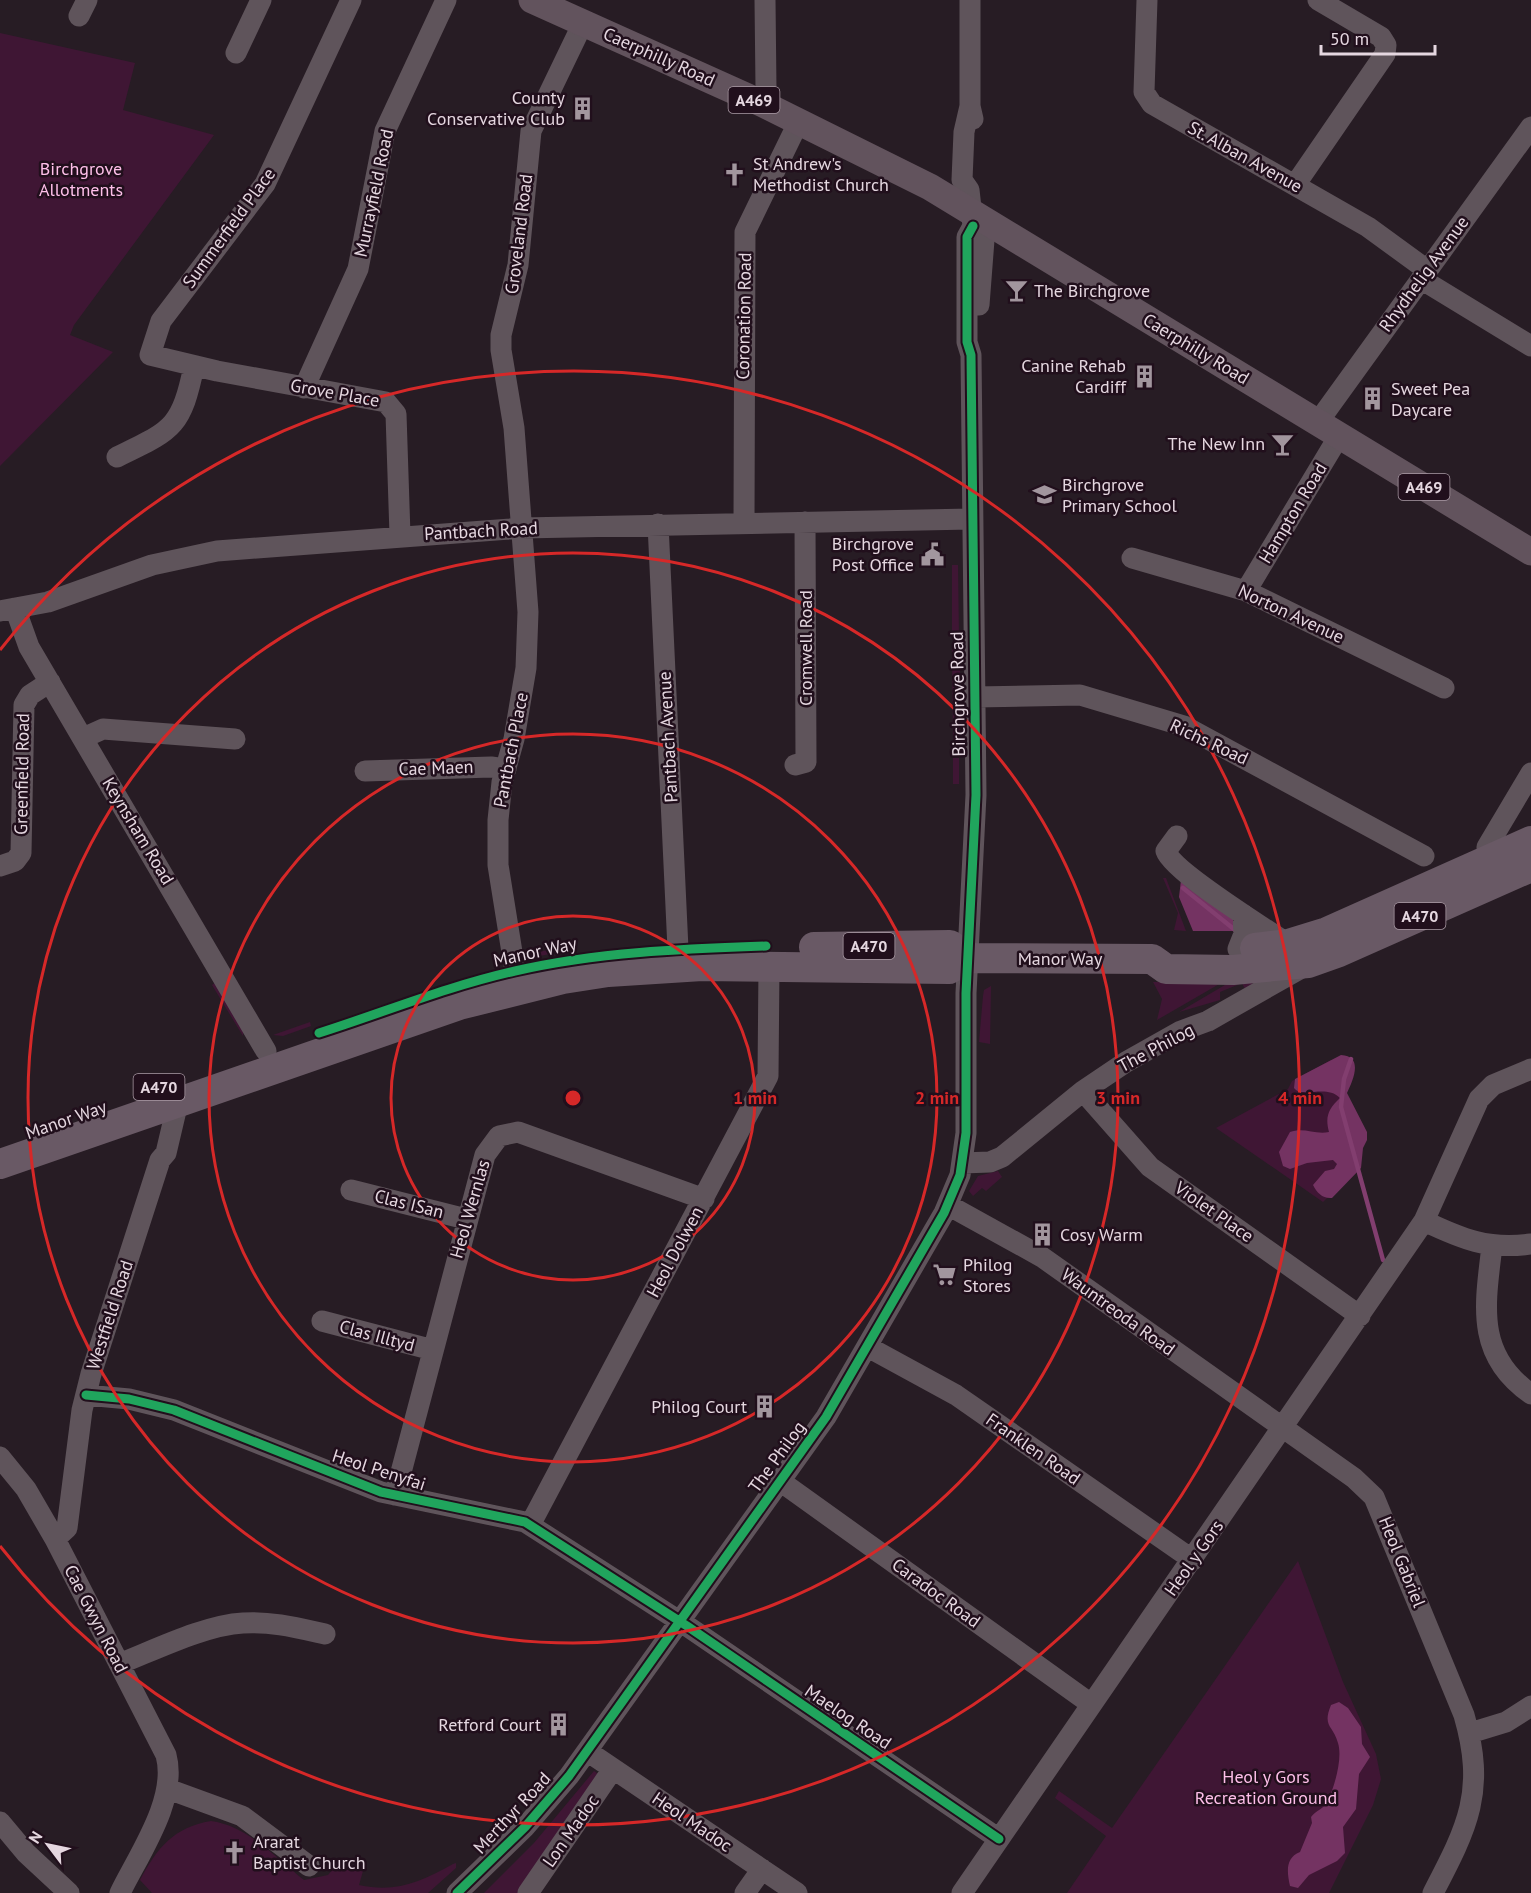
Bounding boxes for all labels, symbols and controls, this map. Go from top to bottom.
scale bar [1321,18,1435,56]
street label: Caerphilly Road [600,22,719,91]
text: 50 m [1330,27,1369,50]
place label: County Conservative Club [427,86,566,130]
road number: A469 [728,87,780,113]
building icon: County Conservative Club [570,95,596,121]
street label: St. Alban Avenue [1184,116,1307,197]
street label: Murrayfield Road [349,127,398,259]
place label: St Andrew's Methodist Church [753,152,889,196]
park label: Birchgrove Allotments [39,157,123,201]
church icon: St Andrew's Methodist Church [722,161,748,187]
street label: Summerfield Place [177,163,280,292]
street label: Groveland Road [500,173,537,295]
street label: Rhydhelig Avenue [1374,211,1473,336]
street label: Coronation Road [731,252,756,380]
bar icon: The Birchgrove [1003,278,1029,304]
place label: The Birchgrove [1034,279,1150,302]
street label: Caerphilly Road [1139,308,1254,389]
place label: Canine Rehab Cardiff [1021,354,1127,398]
building icon: Canine Rehab Cardiff [1131,363,1157,389]
street label: Grove Place [289,373,381,412]
place label: Sweet Pea Daycare [1391,377,1470,421]
building icon: Sweet Pea Daycare [1360,386,1386,412]
bar icon: The New Inn [1270,431,1296,457]
place label: The New Inn [1168,432,1265,455]
street label: Hampton Road [1253,458,1332,567]
place label: Birchgrove Primary School [1062,473,1177,517]
road number: A469 [1398,474,1450,500]
school or university icon: Birchgrove Primary School [1031,482,1057,508]
street label: Pantbach Road [424,516,538,545]
place label: Birchgrove Post Office [832,532,914,576]
public building icon: Birchgrove Post Office [919,541,945,567]
street label: Norton Avenue [1235,579,1348,648]
street label: Cromwell Road [794,590,817,706]
street label: Birchgrove Road [945,631,970,757]
street label: Pantbach Avenue [653,671,682,803]
street label: Pantbach Place [488,690,533,809]
street label: Greenfield Road [9,713,34,835]
street label: Richs Road [1166,713,1252,770]
street label: Cae Maen [398,755,474,780]
street label: Keynsham Road [97,773,179,889]
road number: A470 [1394,903,1446,929]
street label: Manor Way [491,931,579,972]
road number: A470 [844,933,894,959]
street label: Manor Way [1018,947,1103,970]
street label: The Philog [1114,1018,1198,1077]
road number: A470 [134,1074,184,1100]
text: 1 min [733,1086,777,1109]
text: 2 min [915,1086,959,1109]
text: 3 min [1096,1086,1140,1109]
text: 4 min [1278,1086,1322,1109]
centre of rings [563,1088,583,1108]
street label: Manor Way [22,1095,110,1144]
street label: Heol Wernlas [444,1157,495,1261]
street label: Violet Place [1170,1175,1258,1247]
street label: Clas ISan [372,1184,446,1223]
street label: Heol Dolwen [641,1202,708,1301]
building icon: Cosy Warm [1029,1222,1055,1248]
place label: Cosy Warm [1060,1223,1143,1246]
place label: Philog Stores [963,1253,1012,1297]
street label: Westfield Road [81,1257,138,1372]
supermarket icon: Philog Stores [932,1262,958,1288]
street label: Wauntreoda Road [1057,1263,1180,1361]
street label: Clas Illtyd [337,1314,417,1357]
building icon: Philog Court [752,1394,778,1420]
place label: Philog Court [651,1395,747,1418]
street label: Franklen Road [982,1408,1085,1490]
street label: The Philog [743,1416,810,1497]
street label: Heol Penyfai [329,1444,429,1495]
street label: Heol Gabriel [1374,1513,1431,1611]
street label: Heol y Gors [1159,1515,1228,1600]
street label: Caradoc Road [888,1553,985,1632]
street label: Cae Gwyn Road [59,1561,134,1677]
street label: Maelog Road [800,1679,896,1754]
building icon: Retford Court [546,1712,572,1738]
place label: Retford Court [438,1713,541,1736]
park label: Heol y Gors Recreation Ground [1195,1765,1337,1809]
street label: Merthyr Road [468,1767,555,1858]
street label: Heol Madoc [648,1787,737,1857]
street label: Lon Madoc [537,1790,604,1871]
north arrow [18,1815,78,1875]
text: N [24,1827,47,1847]
place label: Ararat Baptist Church [253,1830,366,1874]
church icon: Ararat Baptist Church [222,1839,248,1865]

